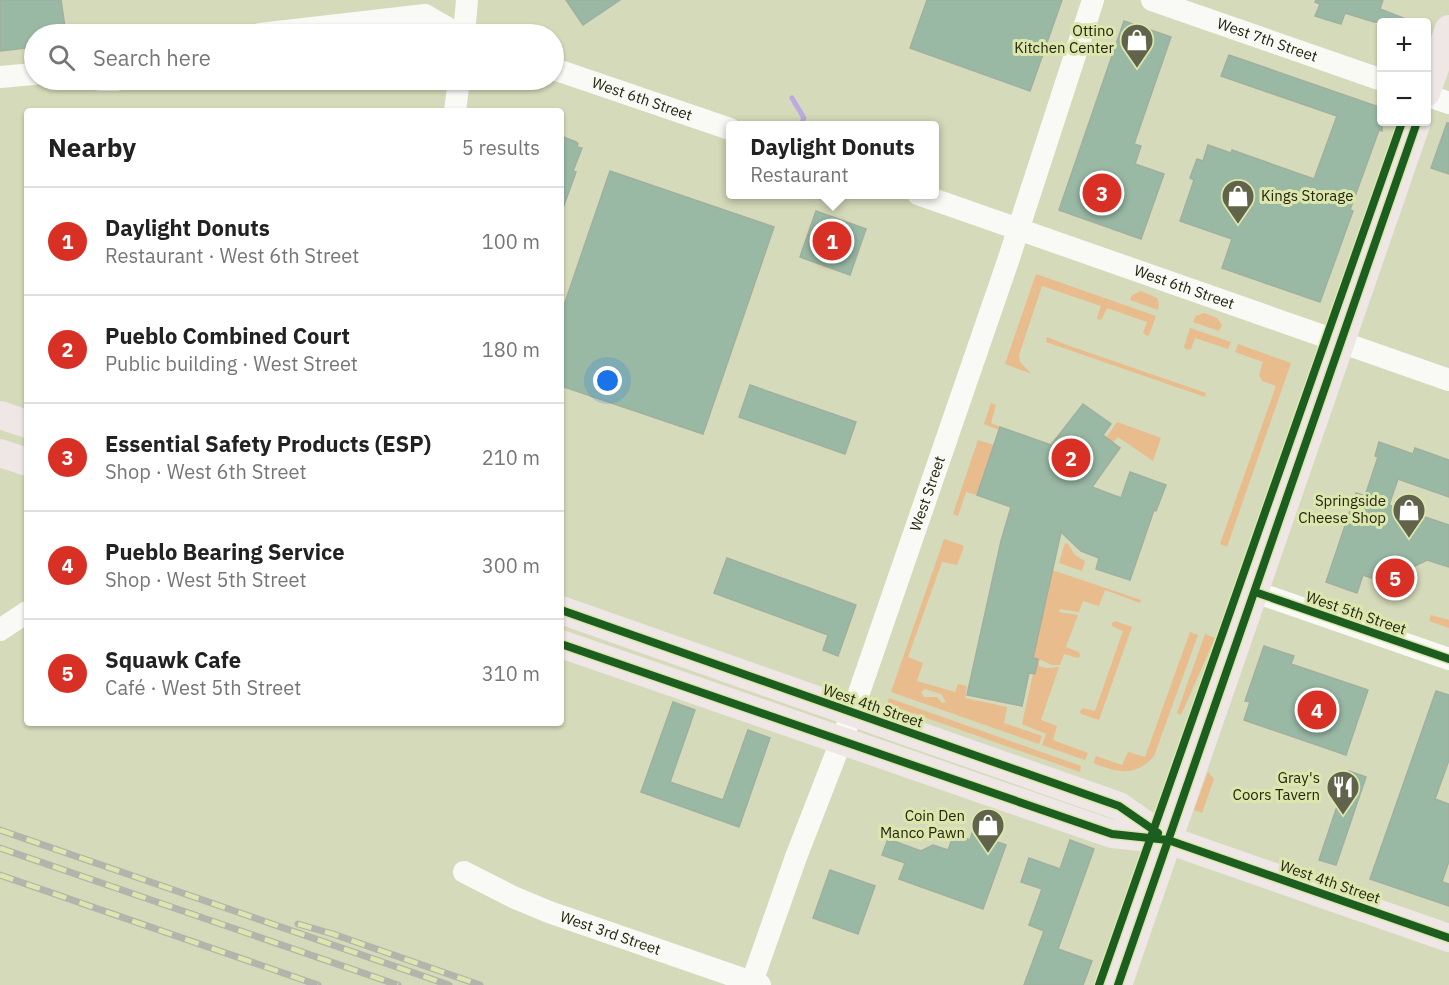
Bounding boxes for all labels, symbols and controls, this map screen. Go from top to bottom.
street label: West 7th Street [1215,13,1320,66]
map controls [1377,18,1431,126]
button: + [1377,18,1431,72]
place label: Ottino Kitchen Center [1014,21,1114,57]
shop icon: Ottino Kitchen Center [1119,22,1155,69]
search box [24,24,564,90]
icon: search [45,41,78,74]
text: Search here [93,43,211,72]
button: − [1377,72,1431,126]
street label: West 6th Street [589,73,695,124]
popup [726,121,939,199]
text: Nearby [48,130,136,164]
text: Daylight Donuts [750,132,915,161]
text: 5 results [462,134,540,161]
text: Restaurant [750,161,849,188]
pin: 3 [1082,170,1122,216]
shop icon: Kings Storage [1220,178,1256,225]
place label: Kings Storage [1261,186,1353,205]
text: Daylight Donuts [105,213,270,242]
pin: 1 [812,218,852,264]
text: 1 [62,228,74,255]
text: 100 m [482,228,540,255]
text: Restaurant · West 6th Street [105,242,359,269]
street label: West 6th Street [1132,260,1237,313]
text: Pueblo Combined Court [105,321,350,350]
text: 2 [62,336,74,363]
text: 180 m [482,336,540,363]
text: Public building · West Street [105,350,358,377]
your location [593,366,622,395]
text: Essential Safety Products (ESP) [105,429,431,458]
pin: 2 [1052,436,1090,480]
text: 3 [62,444,74,471]
text: 210 m [482,444,540,471]
street label: West Street [905,453,949,534]
text: Shop · West 6th Street [105,458,307,485]
place label: Springside Cheese Shop [1298,491,1386,527]
shop icon: Springside Cheese Shop [1391,492,1427,539]
text: Pueblo Bearing Service [105,537,345,566]
text: 4 [62,552,74,579]
text: 300 m [482,552,540,579]
pin: 5 [1376,556,1414,600]
text: Shop · West 5th Street [105,566,307,593]
street label: West 5th Street [1303,586,1409,639]
text: Squawk Cafe [105,645,241,674]
text: 5 [62,660,74,687]
text: 310 m [482,660,540,687]
text: Café · West 5th Street [105,674,301,701]
street label: West 4th Street [820,679,926,732]
pin: 4 [1298,688,1336,732]
place label: Gray's Coors Tavern [1233,768,1320,804]
restaurant icon: Gray's Coors Tavern [1325,769,1361,816]
place label: Coin Den Manco Pawn [880,806,965,842]
shop icon: Coin Den Manco Pawn [970,807,1006,854]
street label: West 4th Street [1277,855,1383,908]
street label: West 3rd Street [558,907,663,959]

